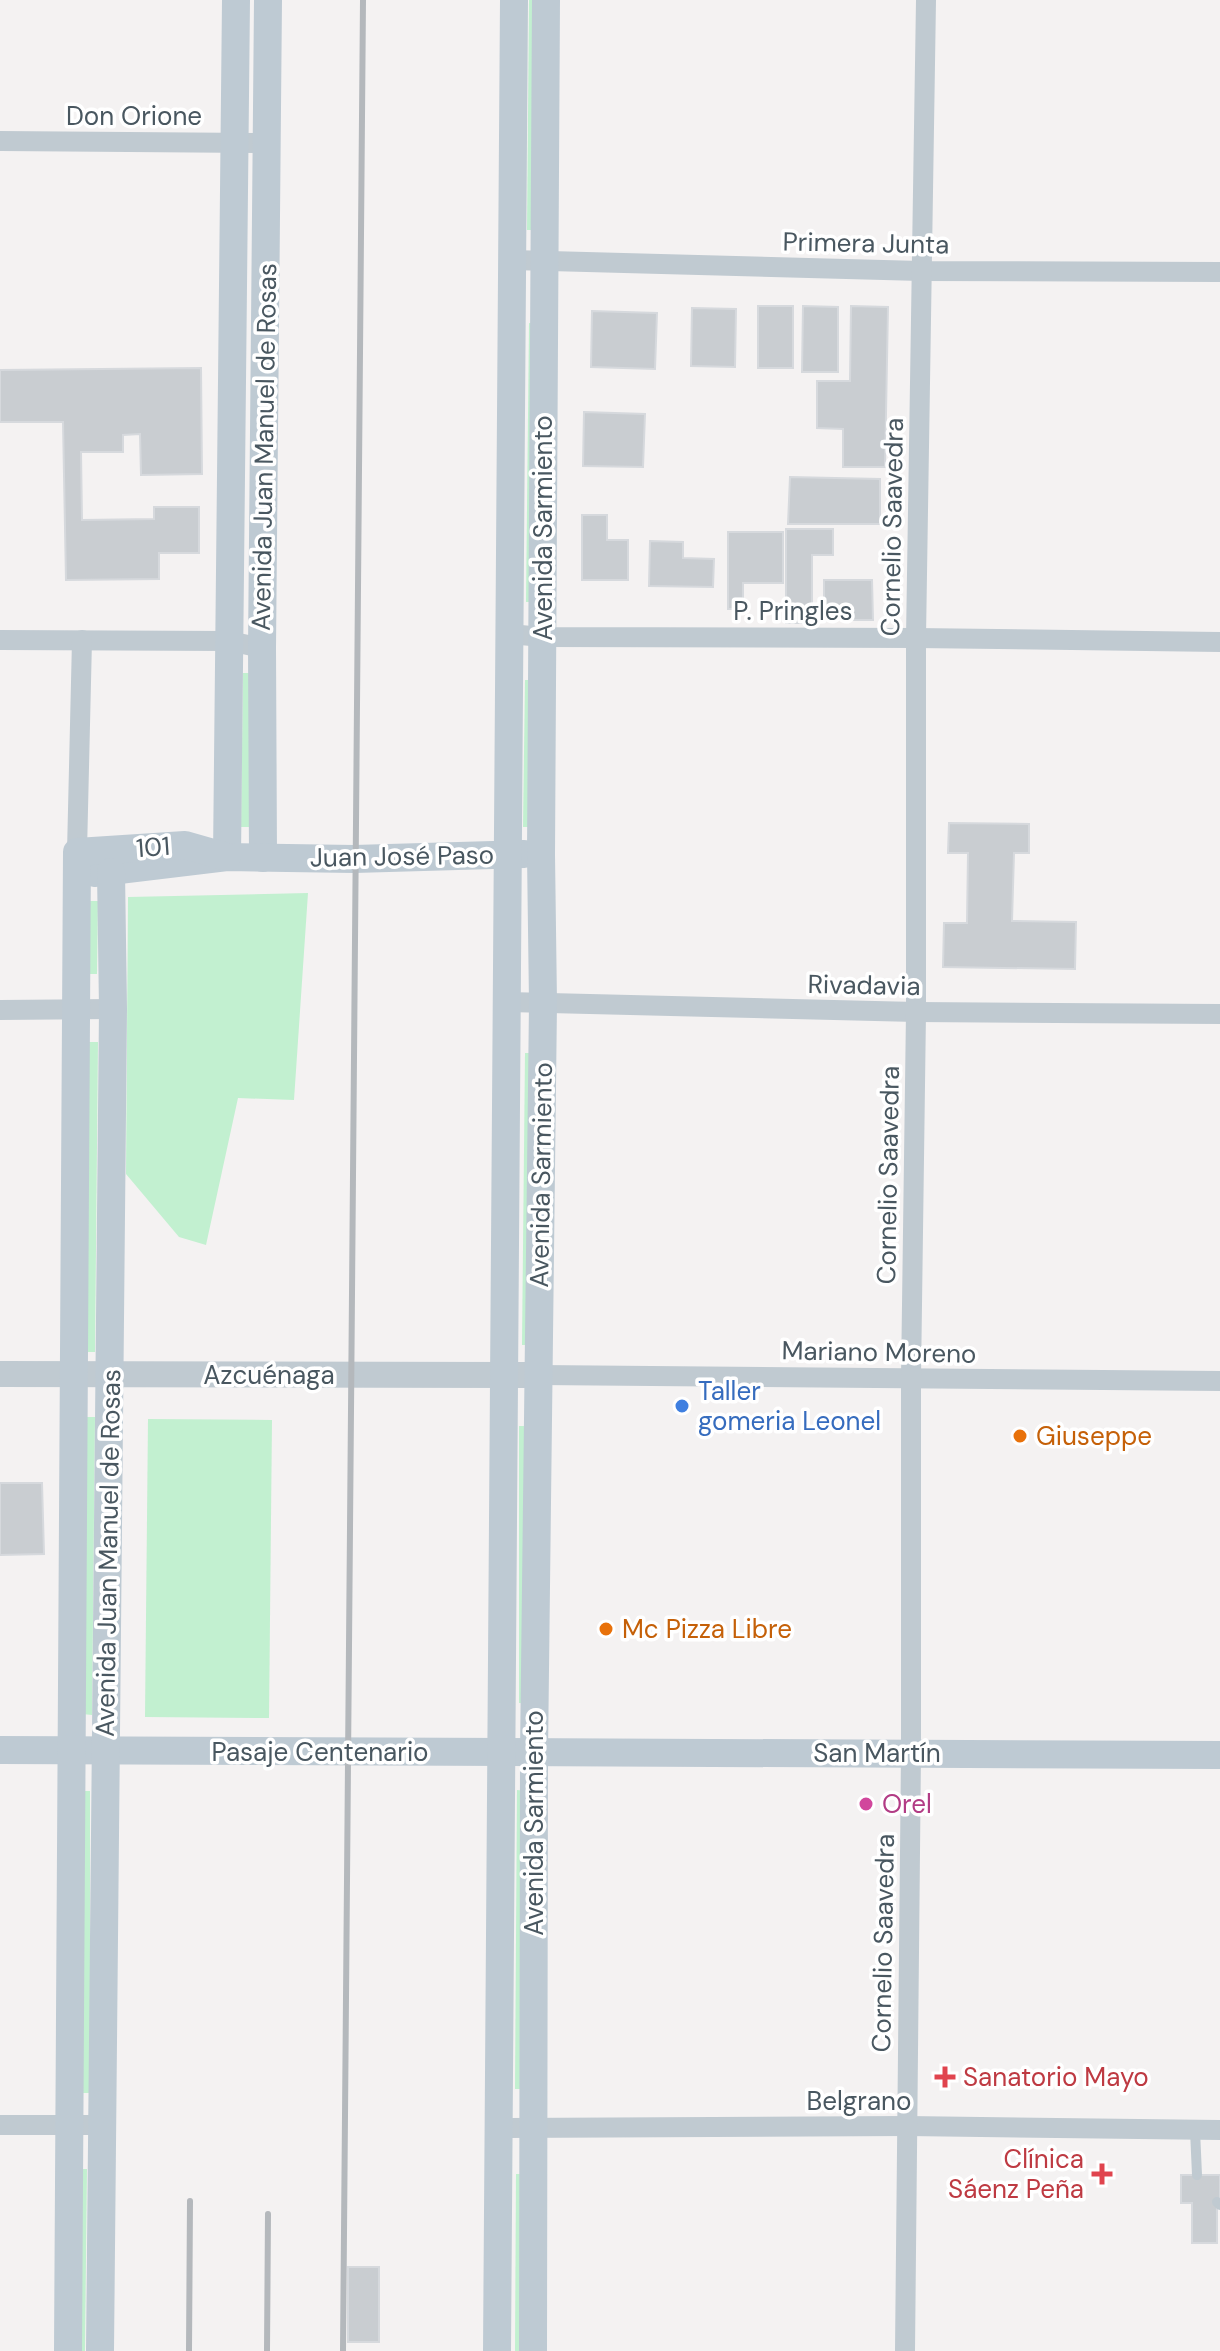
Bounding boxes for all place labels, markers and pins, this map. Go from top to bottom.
place label: Taller gomeria Leonel [698,1374,881,1438]
marker: Taller gomeria Leonel [673,1397,691,1415]
place label: Giuseppe [1036,1419,1152,1453]
marker: Giuseppe [1011,1427,1029,1445]
place label: Mc Pizza Libre [622,1612,792,1646]
marker: Mc Pizza Libre [597,1620,615,1638]
place label: Orel [882,1787,932,1821]
marker: Orel [857,1795,875,1813]
place label: Sanatorio Mayo [963,2060,1149,2094]
marker: Sanatorio Mayo [934,2066,956,2088]
place label: Clínica Sáenz Peña [948,2142,1084,2206]
marker: Clínica Sáenz Peña [1091,2163,1113,2185]

